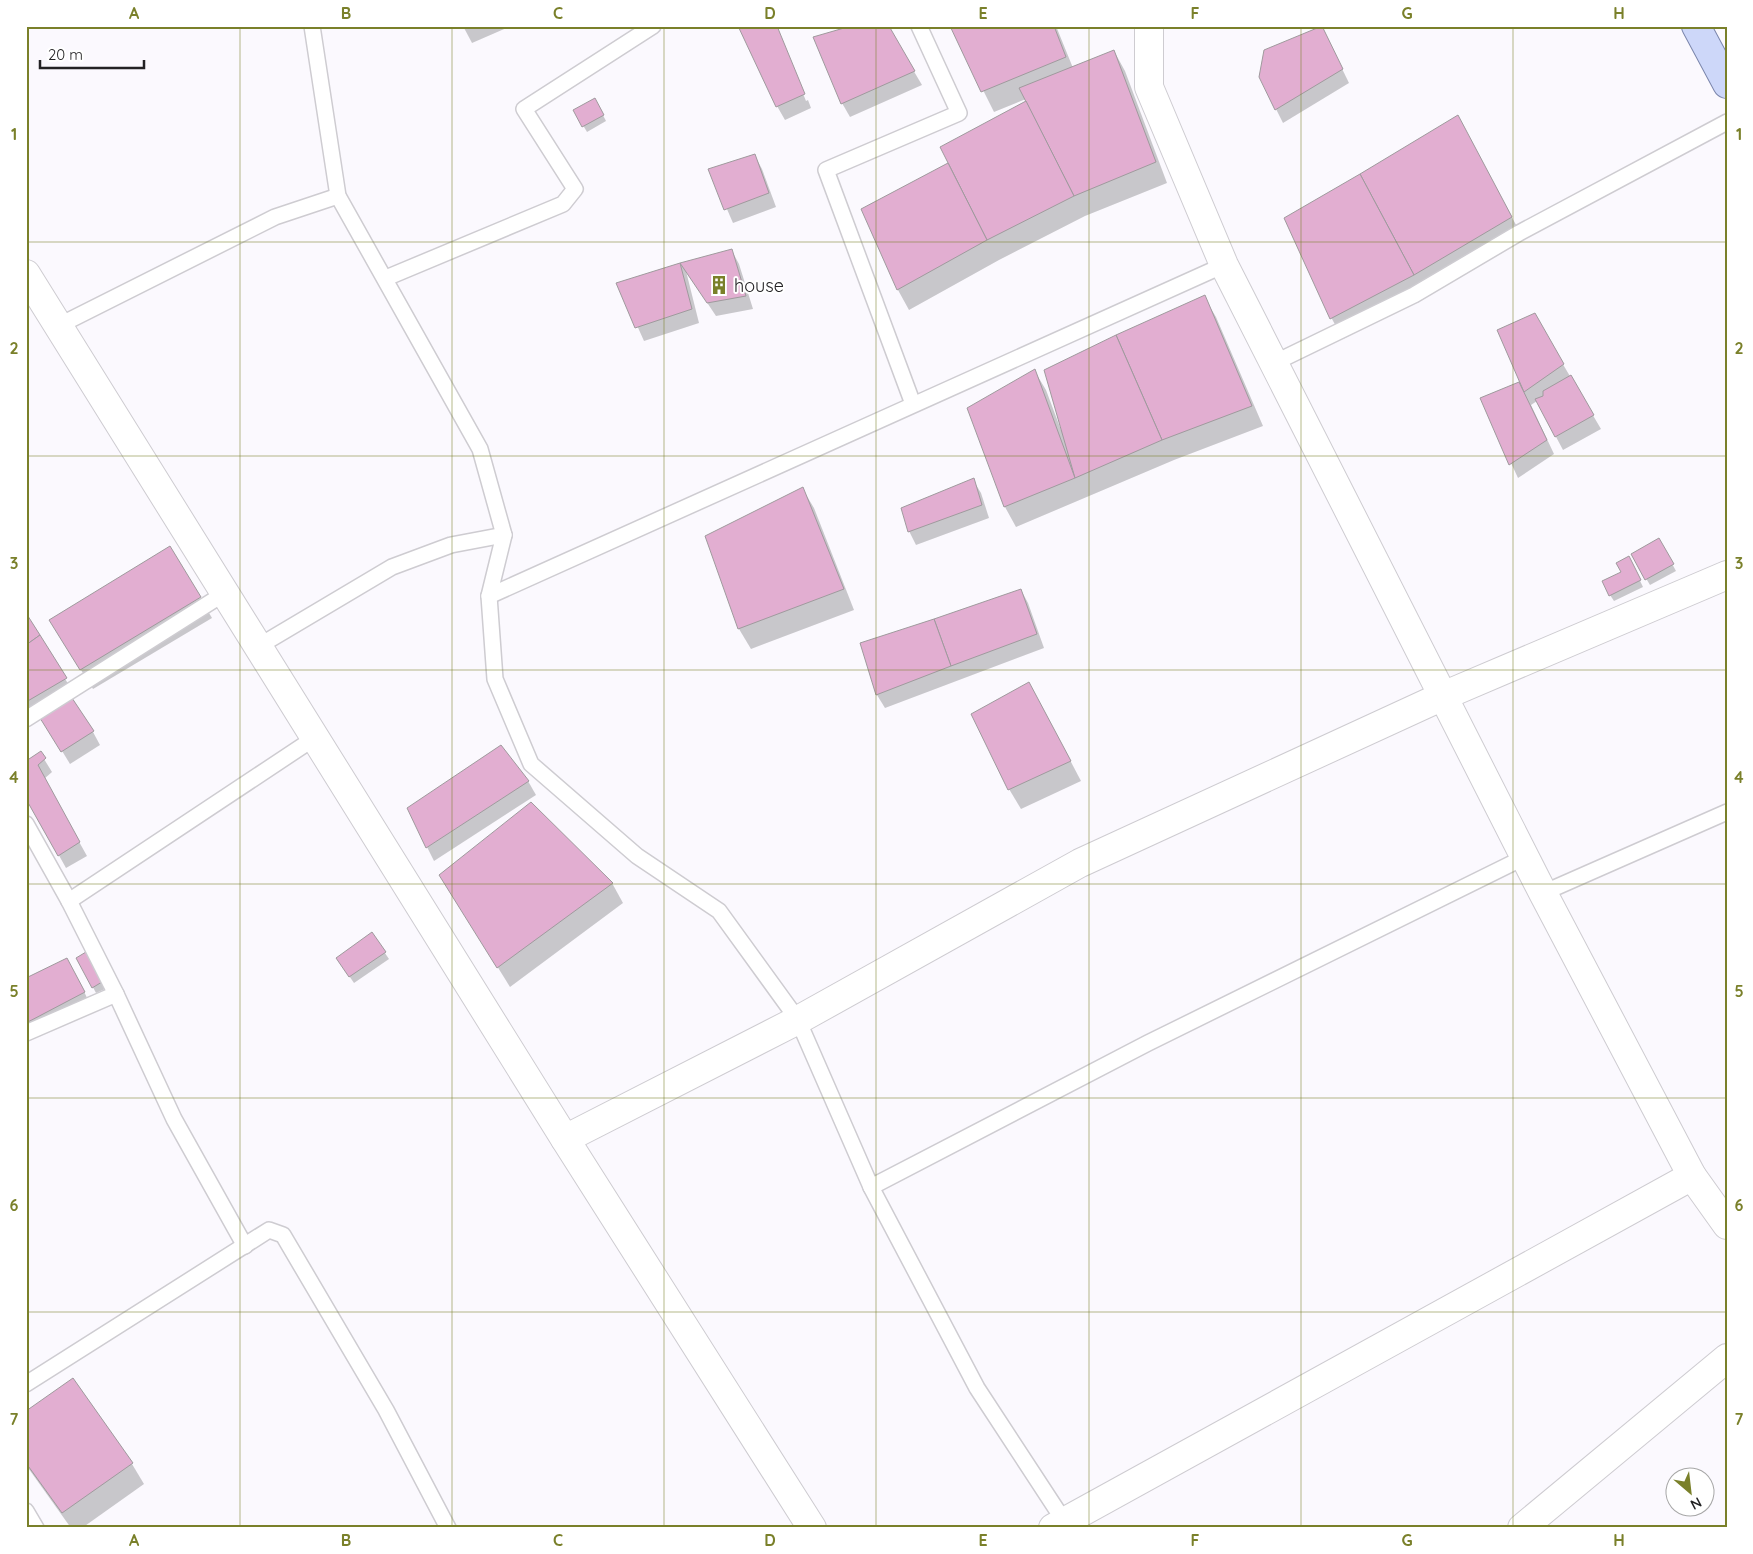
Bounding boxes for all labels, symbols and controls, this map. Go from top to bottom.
text: A [129,3,140,23]
text: B [341,3,351,23]
text: C [553,3,563,23]
text: D [764,3,776,23]
text: E [978,3,988,23]
text: F [1191,3,1200,23]
text: G [1401,3,1413,23]
text: H [1613,3,1625,23]
scale bar [40,38,144,70]
text: 20 m [48,45,83,64]
text: 1 [11,124,17,144]
text: 1 [1736,124,1742,144]
building icon: house [708,274,730,296]
place label: house [734,274,784,297]
text: 2 [9,338,19,358]
text: 2 [1734,338,1744,358]
text: 3 [10,553,18,573]
text: 3 [1735,553,1743,573]
text: 4 [9,767,19,787]
text: 4 [1734,767,1744,787]
text: 5 [9,981,19,1001]
text: 5 [1734,981,1744,1001]
text: 6 [10,1195,19,1215]
text: 6 [1735,1195,1744,1215]
text: 7 [10,1409,19,1429]
text: 7 [1735,1409,1744,1429]
north arrow [1666,1466,1716,1516]
text: N [1687,1493,1705,1514]
text: A [129,1530,140,1550]
text: B [341,1530,351,1550]
text: C [553,1530,563,1550]
text: D [764,1530,776,1550]
text: E [978,1530,988,1550]
text: F [1191,1530,1200,1550]
text: G [1401,1530,1413,1550]
text: H [1613,1530,1625,1550]

